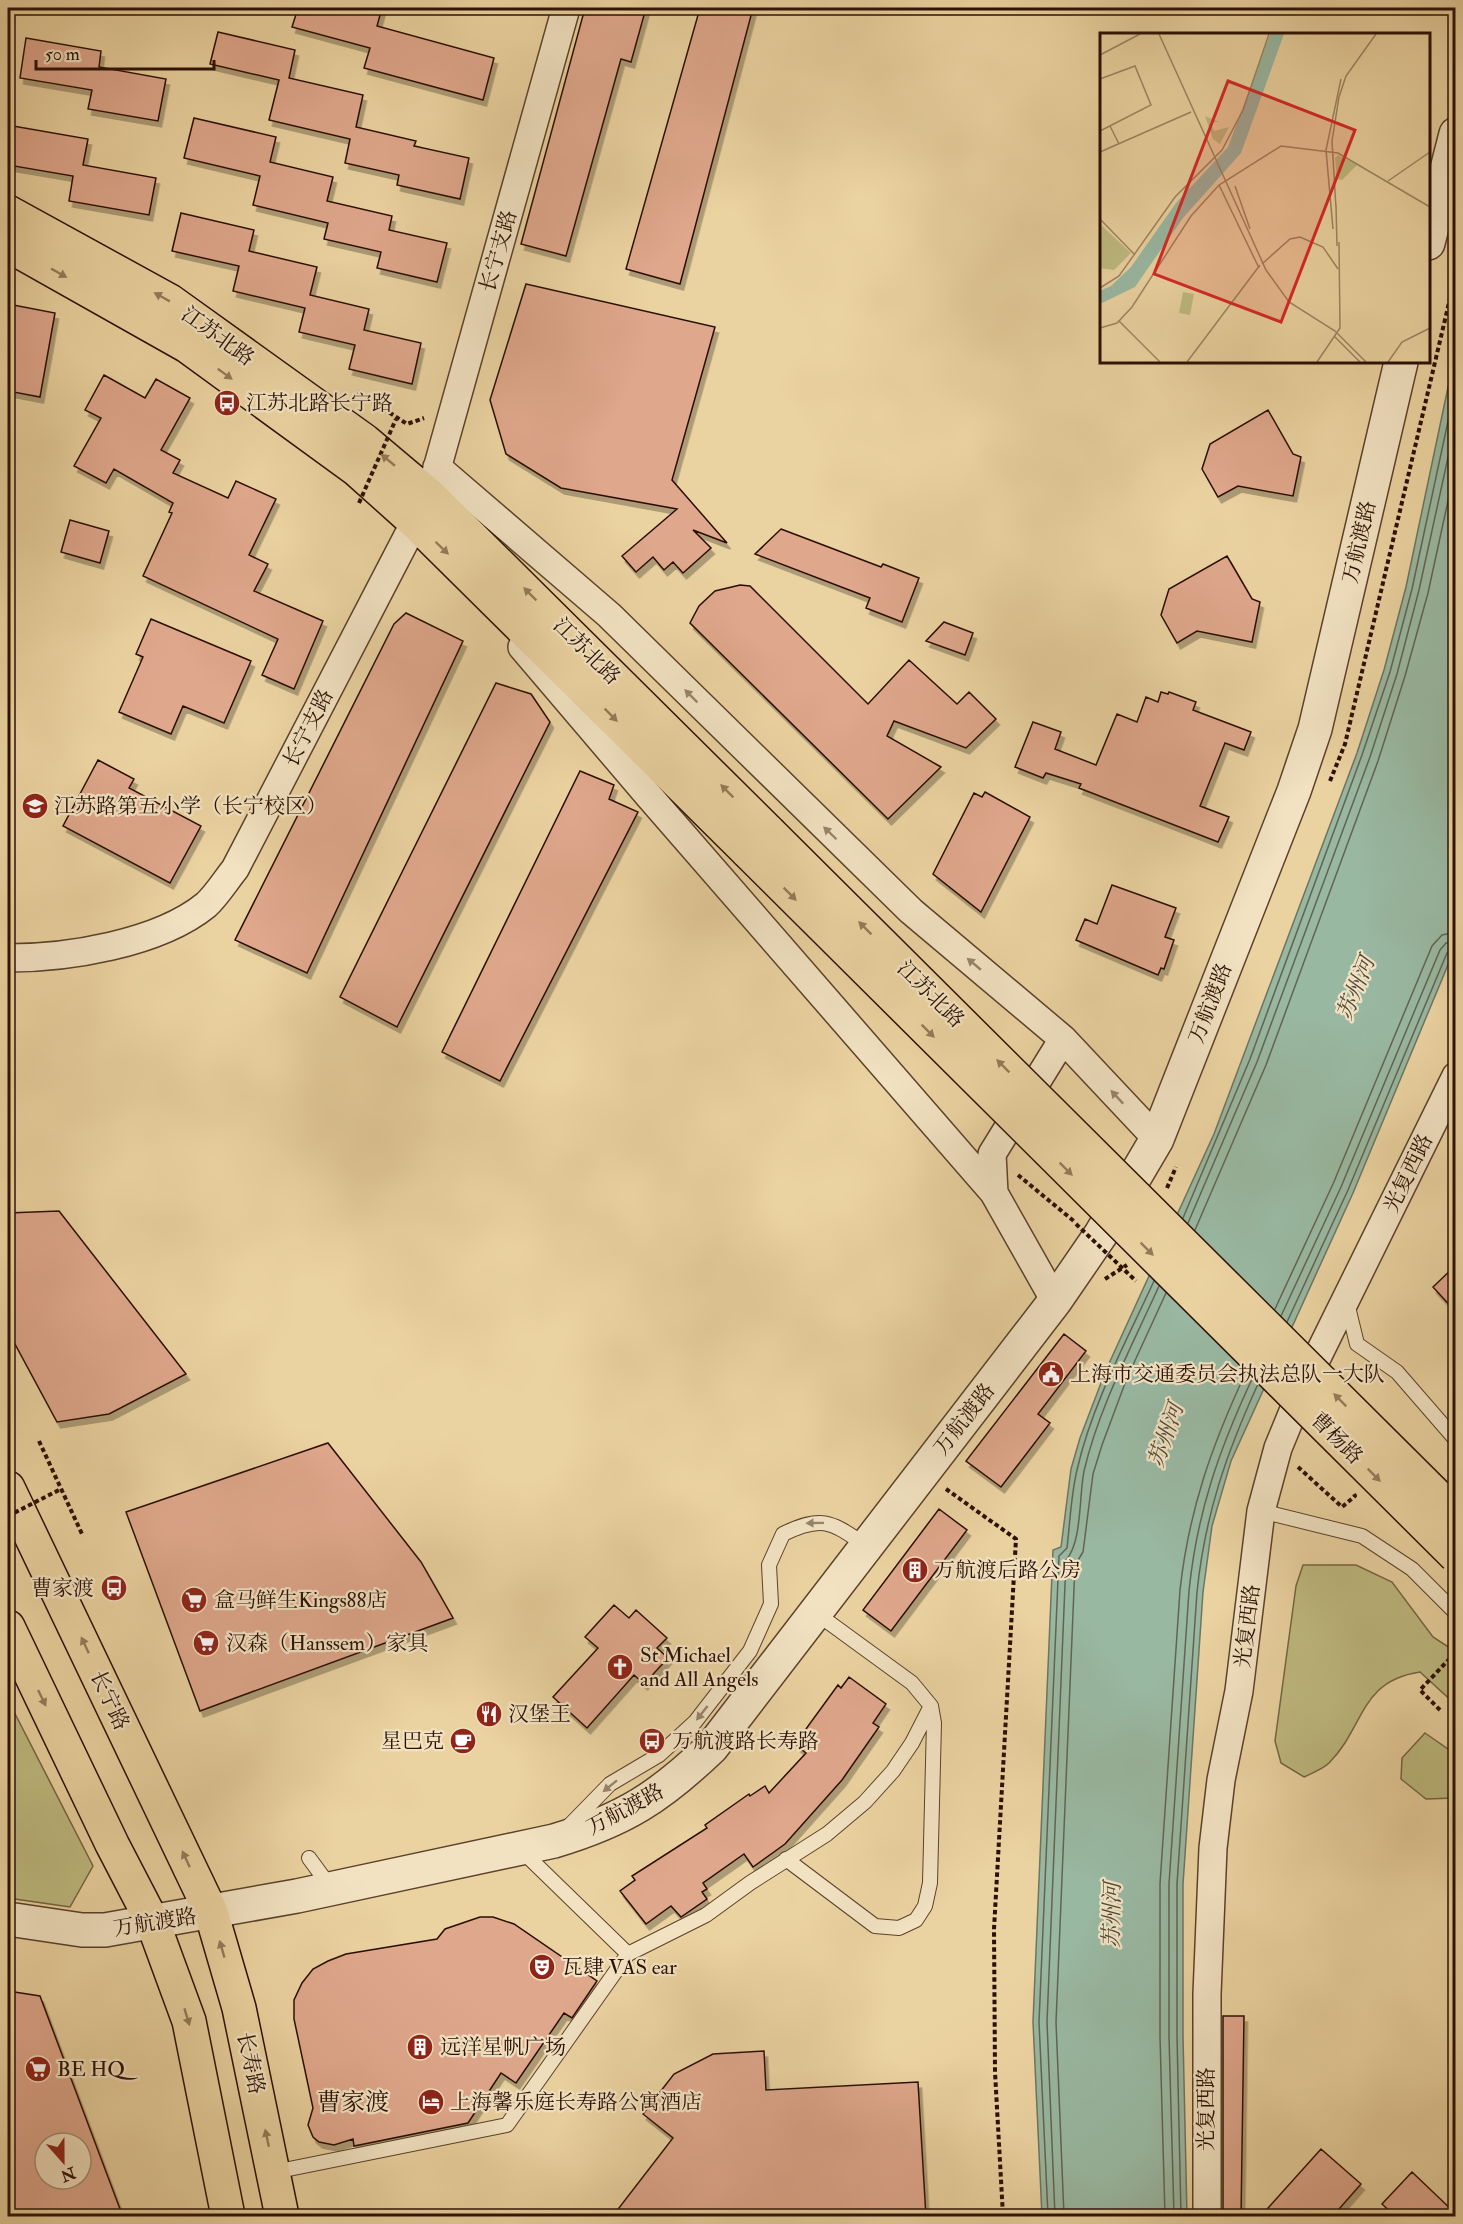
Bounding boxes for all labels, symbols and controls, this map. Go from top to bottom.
scale bar [36,33,214,71]
inset map [1100,33,1430,363]
text: 50 m [45,43,80,66]
street label: 长宁支路 [474,207,523,295]
one-way arrow [50,268,67,278]
one-way arrow [153,292,170,302]
street label: 江苏北路 [176,301,260,372]
one-way arrow [217,368,233,380]
bus stop icon: 江苏北路长宁路 [212,388,242,418]
place label: 江苏北路长宁路 [246,390,393,417]
one-way arrow [380,454,396,467]
street label: 万航渡路 [1337,498,1382,586]
one-way arrow [435,541,449,555]
one-way arrow [523,588,537,602]
street label: 江苏北路 [547,612,626,691]
street label: 长宁支路 [277,685,340,772]
one-way arrow [684,690,698,704]
one-way arrow [603,708,617,722]
one-way arrow [721,785,735,799]
school or university icon: 江苏路第五小学（长宁校区） [20,791,50,821]
place label: 江苏路第五小学（长宁校区） [54,793,327,820]
one-way arrow [824,826,838,840]
one-way arrow [783,886,797,901]
one-way arrow [858,921,872,936]
water label: 苏州河 [1331,949,1383,1024]
street label: 江苏北路 [891,955,970,1034]
one-way arrow [967,958,982,971]
street label: 万航渡路 [1183,959,1238,1047]
one-way arrow [921,1024,935,1038]
one-way arrow [997,1059,1011,1073]
one-way arrow [1110,1089,1124,1104]
street label: 光复西路 [1378,1130,1439,1217]
one-way arrow [1059,1161,1073,1175]
one-way arrow [1139,1241,1153,1255]
public building icon: 上海市交通委员会执法总队一大队 [1036,1359,1066,1389]
place label: 上海市交通委员会执法总队一大队 [1070,1361,1385,1388]
street label: 万航渡路 [928,1378,1001,1461]
one-way arrow [1333,1394,1347,1408]
water label: 苏州河 [1142,1396,1191,1471]
street label: 曹杨路 [1305,1407,1368,1470]
one-way arrow [1367,1468,1382,1482]
one-way arrow [806,1519,825,1528]
building icon: 万航渡后路公房 [900,1555,930,1585]
place label: 万航渡后路公房 [934,1557,1081,1584]
bus stop icon: 曹家渡 [99,1573,129,1603]
place label: 曹家渡 [31,1575,94,1602]
street label: 光复西路 [1229,1583,1266,1669]
supermarket icon: 盒马鲜生Kings88店 [179,1585,209,1615]
place label: 盒马鲜生Kings88店 [214,1587,387,1614]
supermarket icon: 汉森（Hanssem）家具 [191,1628,221,1658]
place label: 汉森（Hanssem）家具 [226,1630,428,1657]
one-way arrow [80,1637,89,1654]
place label: St Michael and All Angels [640,1642,759,1693]
church icon: St Michael and All Angels [605,1652,635,1682]
street label: 长宁路 [84,1666,135,1734]
one-way arrow [37,1690,46,1707]
restaurant icon: 汉堡王 [474,1699,504,1729]
place label: 汉堡王 [508,1701,571,1728]
one-way arrow [697,1705,709,1720]
cafe icon: 星巴克 [448,1726,478,1756]
bus stop icon: 万航渡路长寿路 [637,1726,667,1756]
place label: 星巴克 [381,1728,444,1755]
place label: 万航渡路长寿路 [672,1728,819,1755]
street label: 万航渡路 [582,1778,669,1841]
one-way arrow [602,1780,618,1793]
one-way arrow [182,1851,191,1868]
water label: 苏州河 [1097,1878,1127,1948]
street label: 万航渡路 [111,1903,199,1942]
one-way arrow [217,1940,226,1958]
theatre icon: 瓦肆 VAS ear [527,1952,557,1982]
place label: 瓦肆 VAS ear [562,1954,677,1981]
one-way arrow [183,2008,193,2026]
street label: 长寿路 [231,2029,270,2097]
building icon: 远洋星帆广场 [405,2032,435,2062]
place label: 远洋星帆广场 [440,2034,566,2061]
supermarket icon: BE HQ [23,2054,53,2084]
place label: BE HQ [57,2056,138,2083]
street label: 光复西路 [1193,2067,1220,2151]
district label: 曹家渡 [317,2087,389,2118]
hotel icon: 上海馨乐庭长寿路公寓酒店 [416,2087,446,2117]
place label: 上海馨乐庭长寿路公寓酒店 [450,2089,702,2116]
one-way arrow [262,2129,271,2148]
north arrow [33,2131,93,2191]
text: N [57,2162,79,2186]

